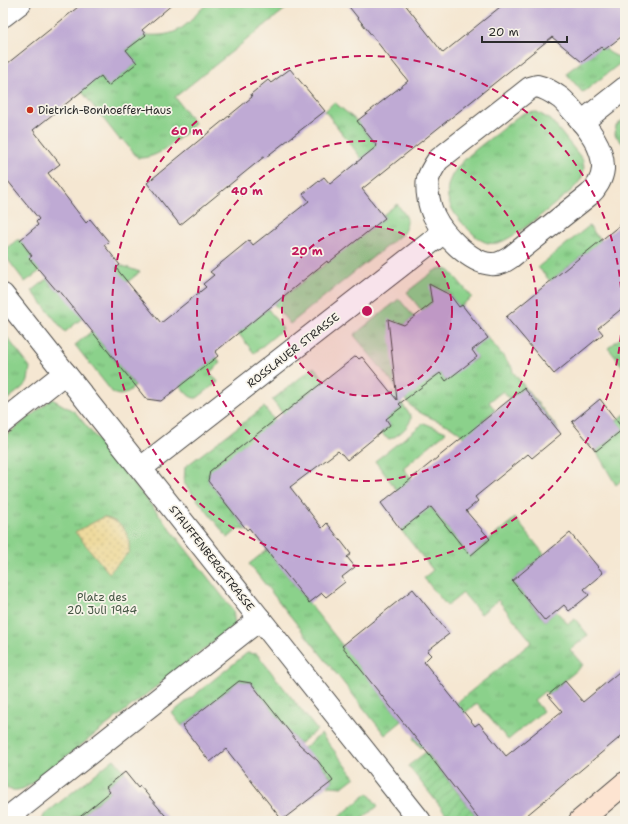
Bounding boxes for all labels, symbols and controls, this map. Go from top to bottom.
scale bar [482,18,567,44]
text: 20 m [488,24,519,40]
place label: Dietrich-Bonhoeffer-Haus [38,103,171,118]
marker: Dietrich-Bonhoeffer-Haus [25,105,35,115]
text: 60 m [171,123,203,139]
text: 40 m [231,183,263,199]
text: 20 m [291,243,323,259]
centre of rings [360,304,374,318]
street label: ROSSLAUER STRASSE [244,310,343,391]
street label: STAUFFENBERGSTRASSE [166,502,258,614]
park label: Platz des 20. Juli 1944 [67,590,137,618]

